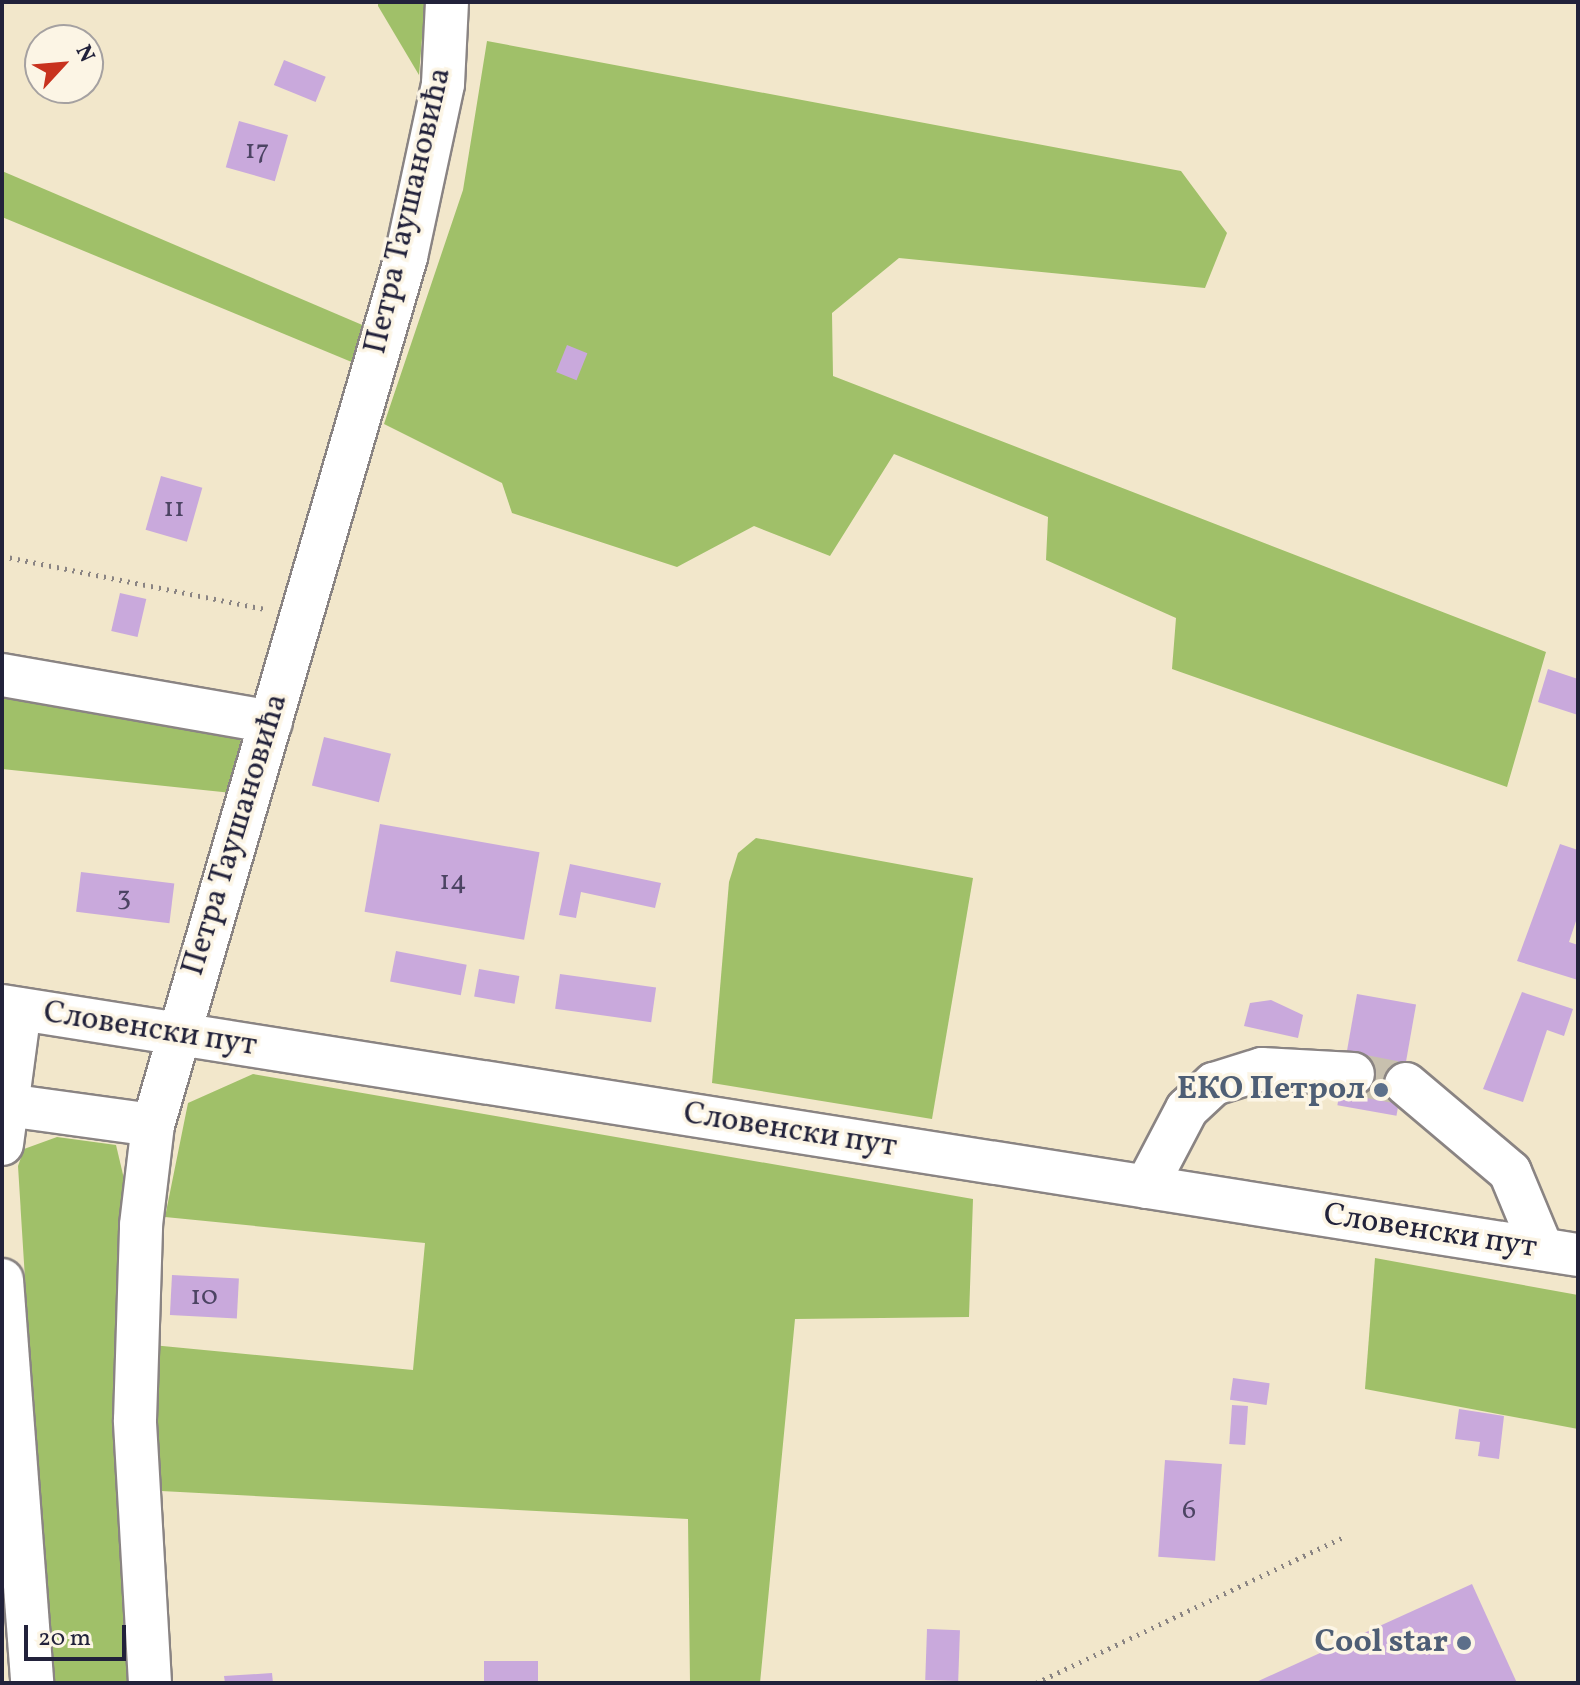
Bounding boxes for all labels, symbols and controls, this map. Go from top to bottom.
north arrow [24,24,104,104]
text: N [67,40,102,68]
street label: Петра Таушановића [357,64,461,358]
house number: 17 [245,134,269,168]
house number: 11 [163,492,185,526]
street label: Петра Таушановића [175,689,297,981]
house number: 14 [439,865,467,899]
house number: 3 [117,881,131,915]
street label: Словенски пут [41,994,259,1066]
place label: ЕКО Петрол [1177,1071,1365,1109]
marker: ЕКО Петрол [1372,1081,1390,1099]
street label: Словенски пут [681,1095,899,1167]
street label: Словенски пут [1321,1196,1539,1268]
house number: 10 [190,1280,218,1314]
house number: 6 [1182,1494,1196,1528]
scale bar [28,1609,130,1659]
text: 20 m [38,1622,91,1656]
place label: Cool star [1315,1624,1448,1662]
marker: Cool star [1455,1634,1473,1652]

